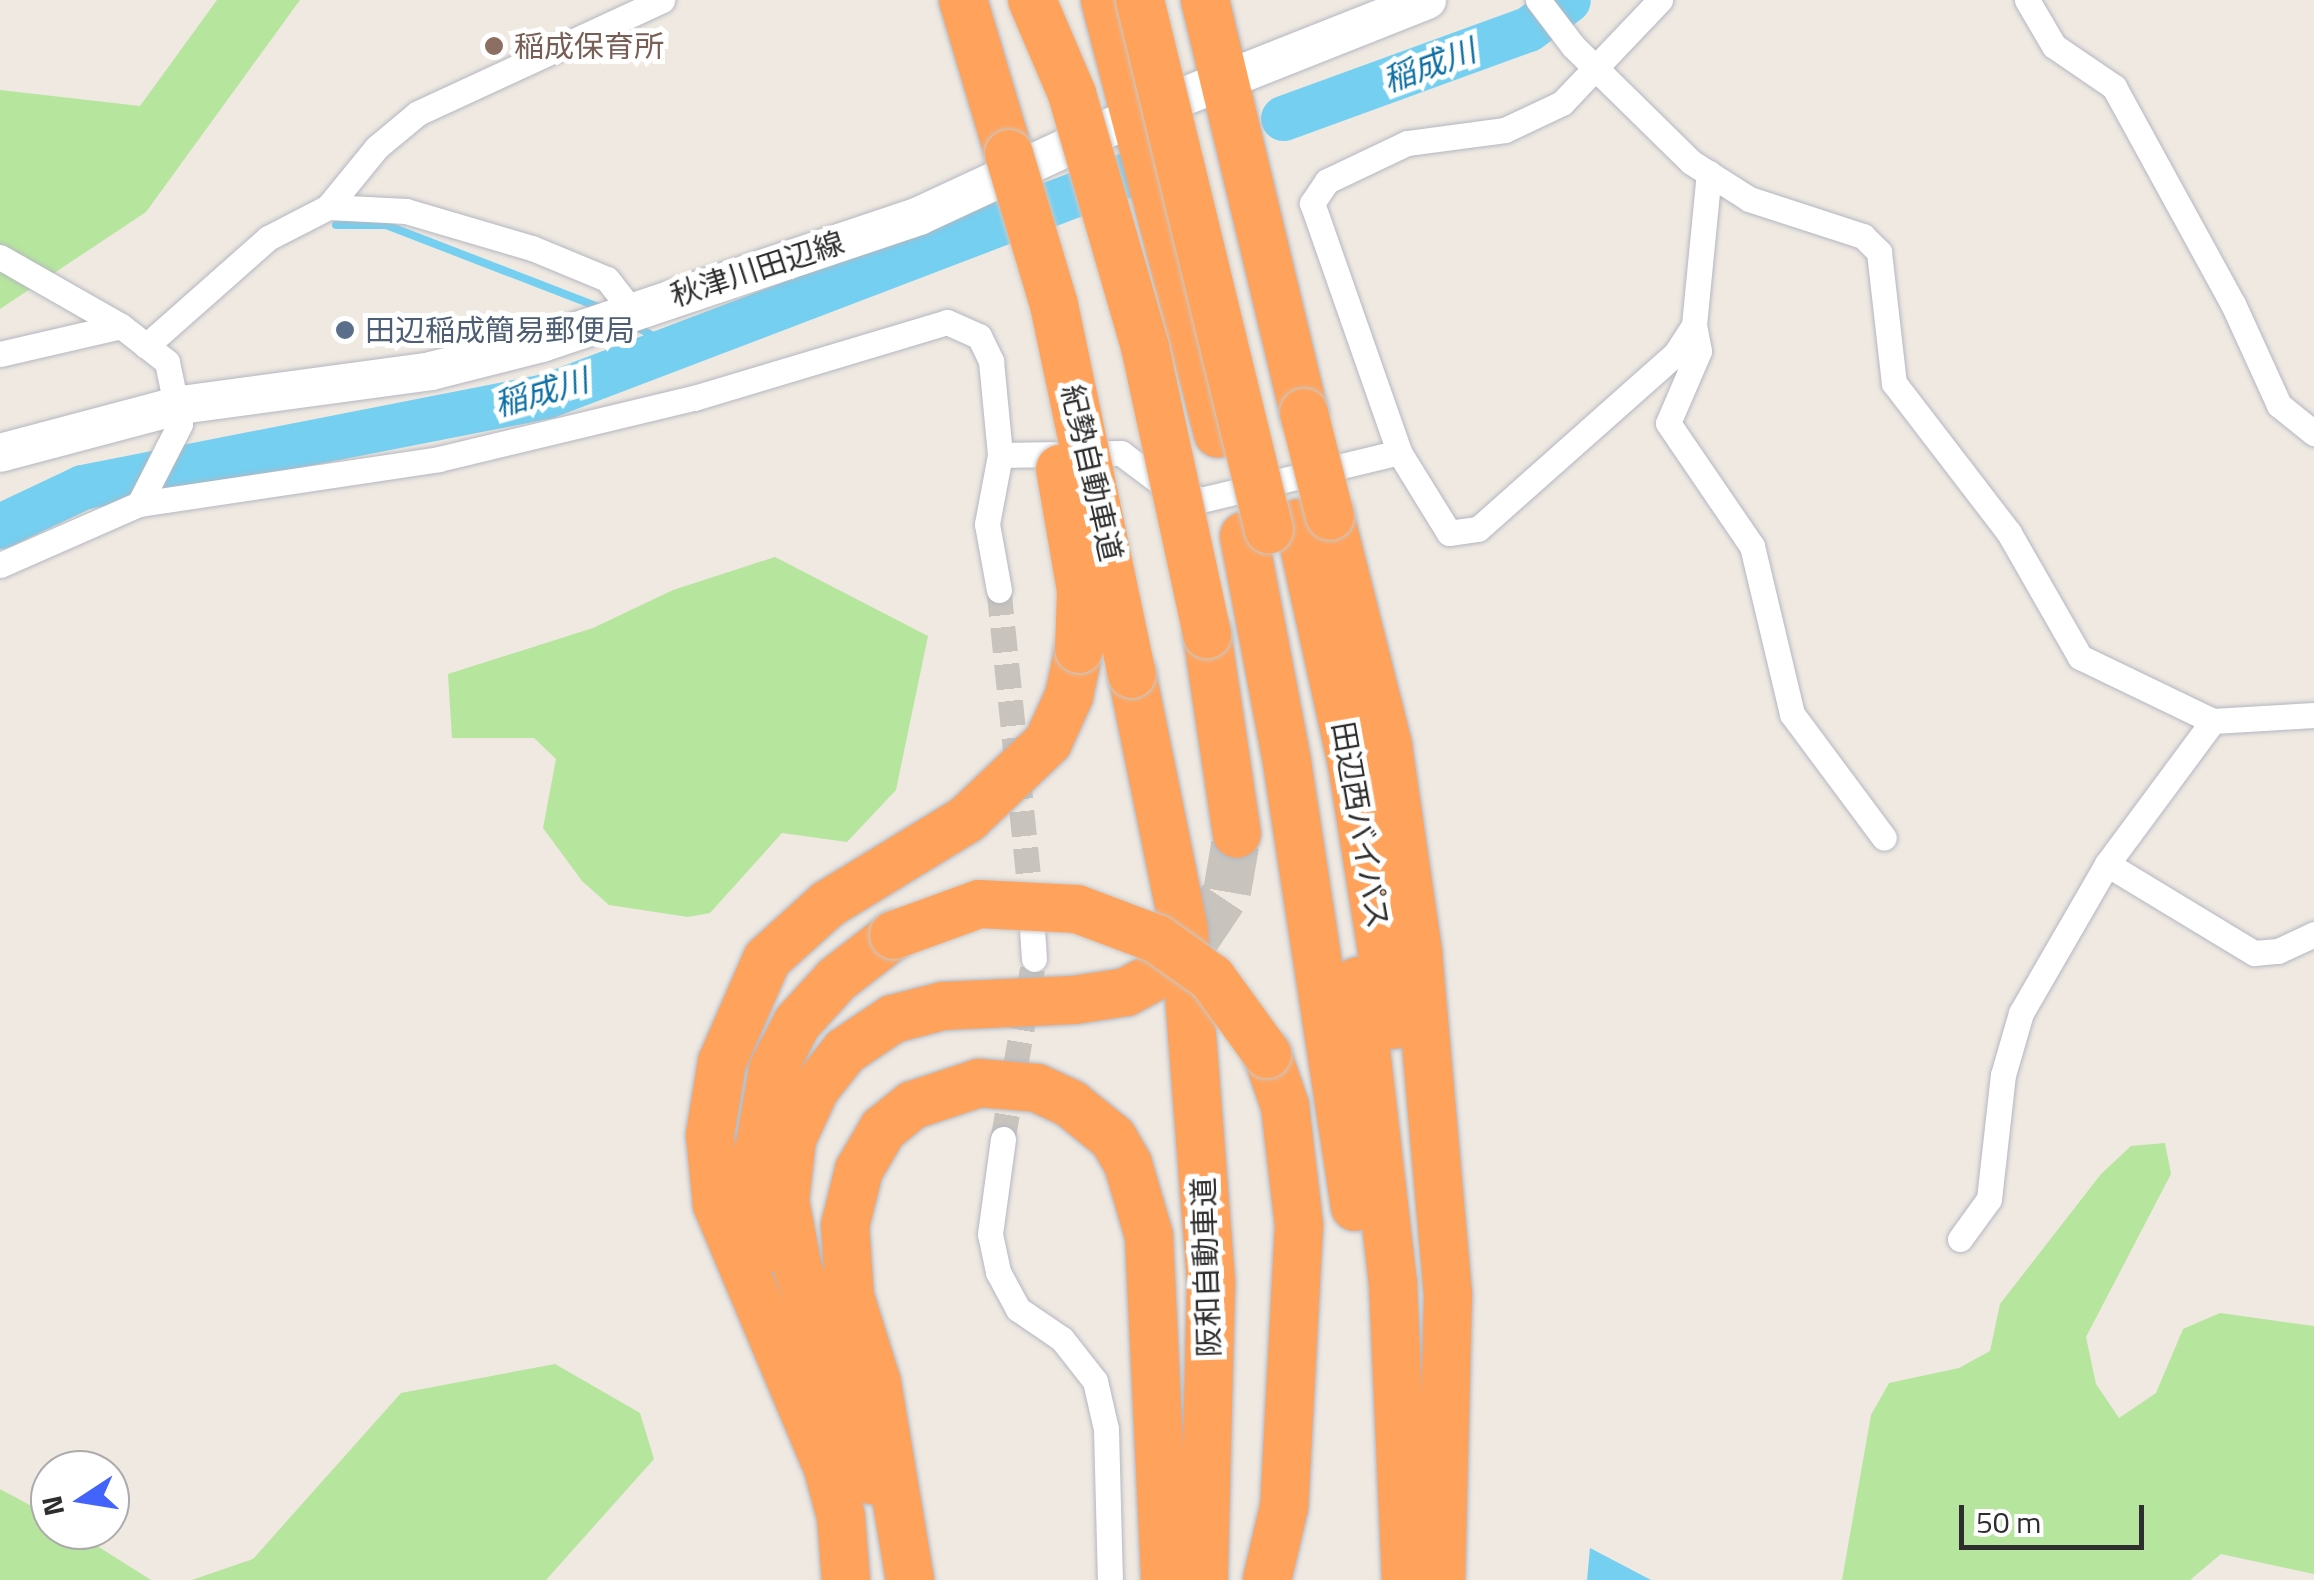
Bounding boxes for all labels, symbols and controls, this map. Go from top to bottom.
place label: 稲成保育所 [514,28,664,64]
water label: 稲成川 [1377,31,1481,99]
marker: 稲成保育所 [483,35,505,57]
street label: 秋津川田辺線 [666,224,848,314]
place label: 田辺稲成簡易郵便局 [365,312,635,348]
marker: 田辺稲成簡易郵便局 [334,319,356,341]
water label: 稲成川 [490,360,592,424]
street label: 紀勢自動車道 [1054,381,1130,565]
street label: 田辺西バイパス [1325,718,1397,932]
street label: 阪和自動車道 [1185,1176,1227,1358]
north arrow [30,1450,130,1550]
scale bar [1964,1485,2149,1547]
text: N [29,1492,75,1520]
text: 50 m [1976,1499,2041,1545]

